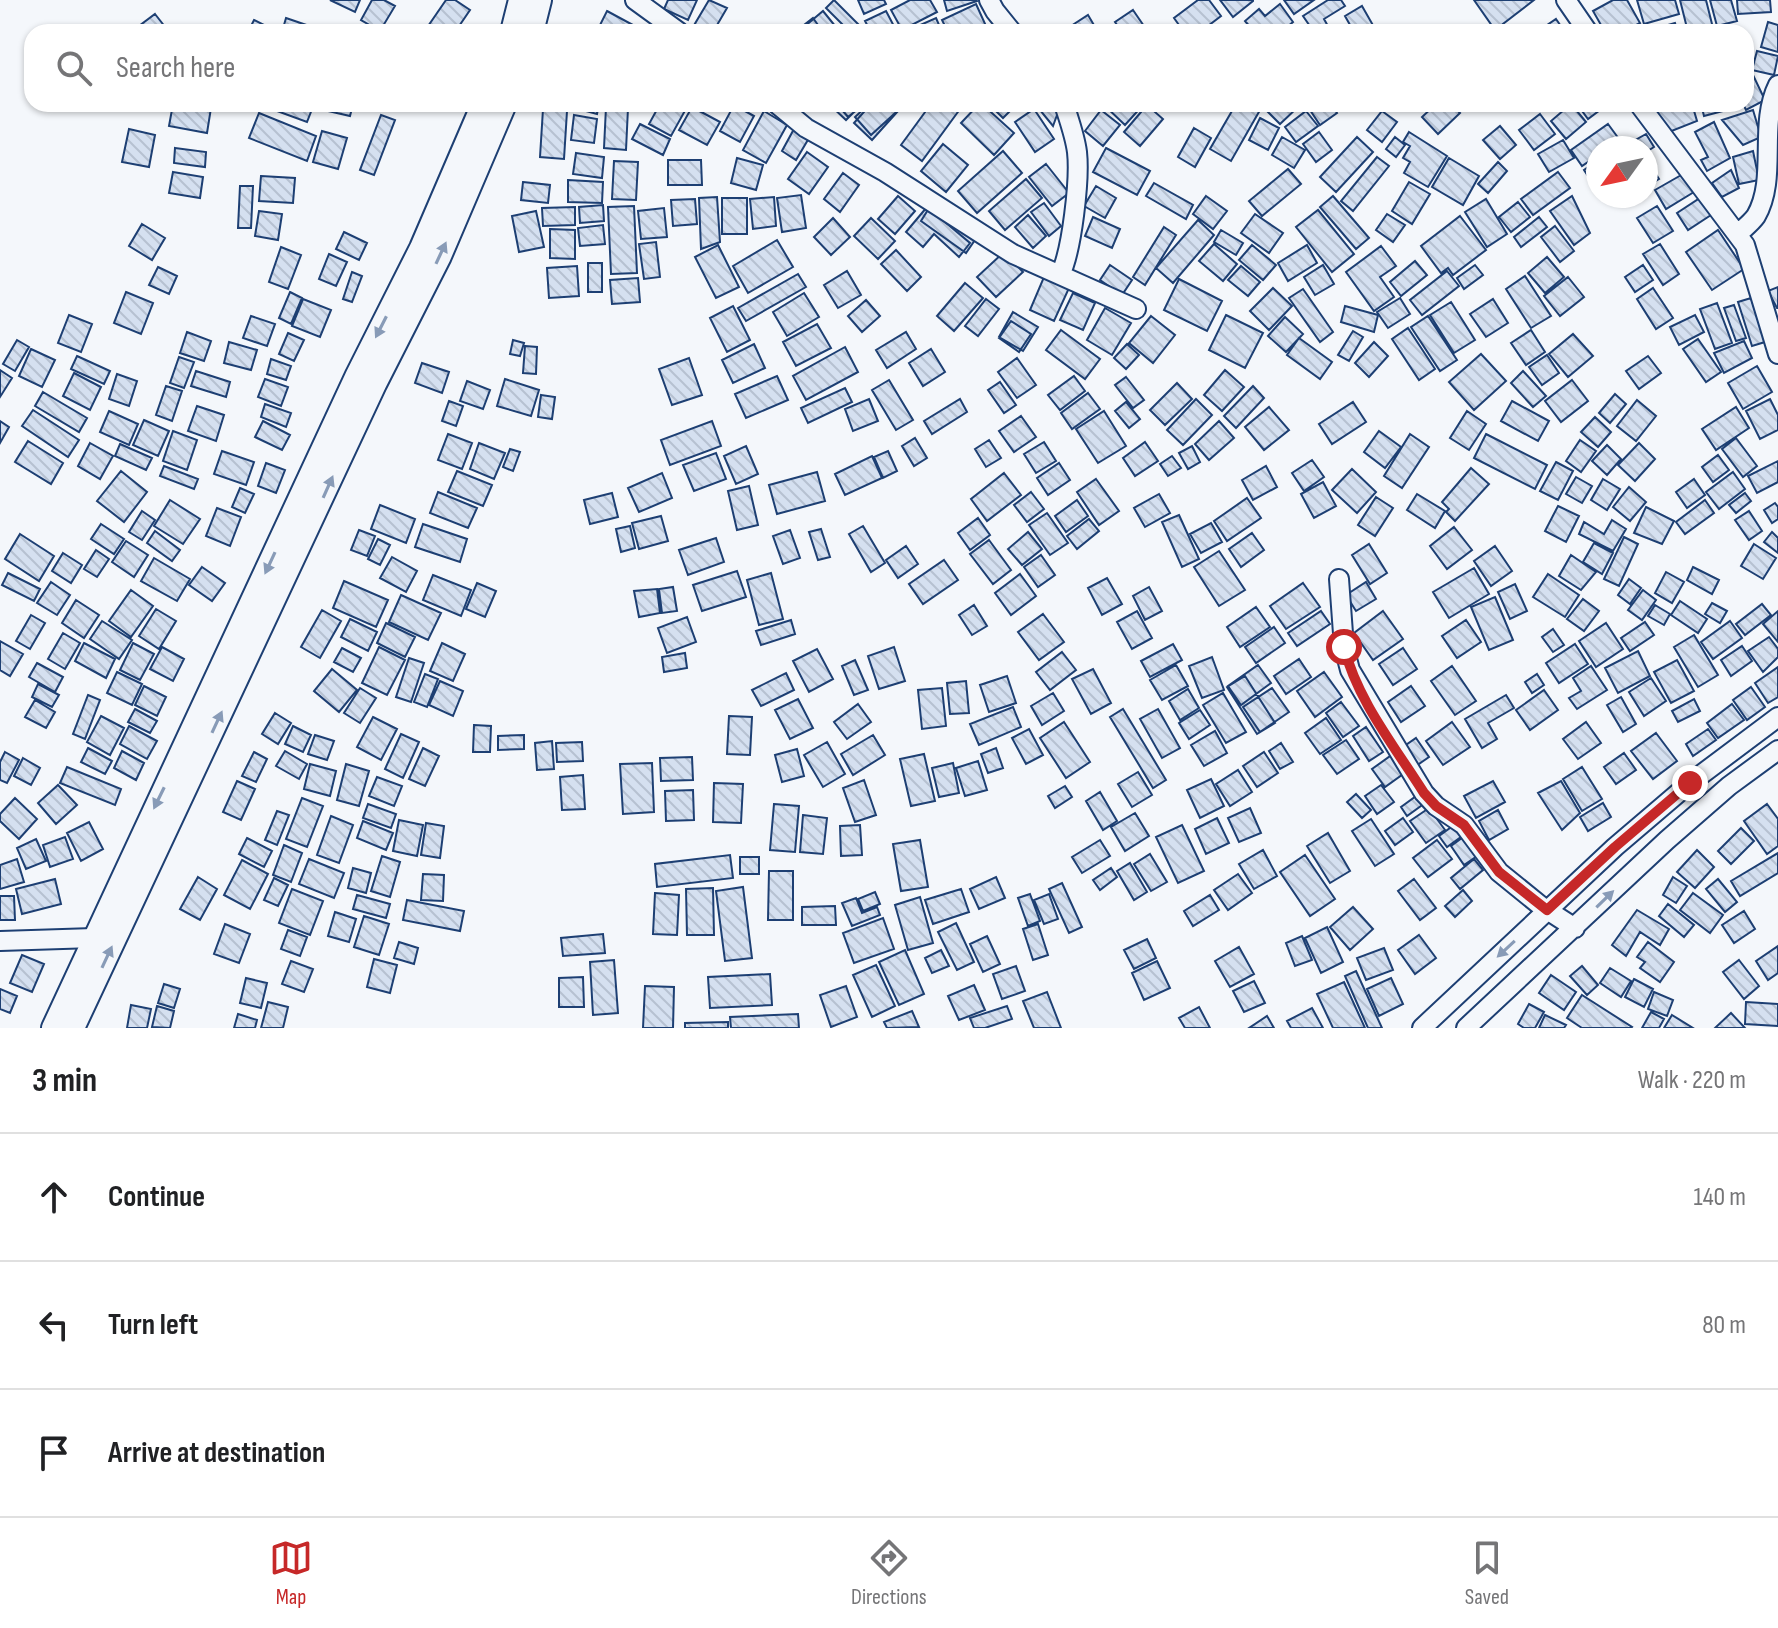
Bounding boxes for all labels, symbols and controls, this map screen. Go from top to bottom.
search box [24,24,1754,112]
icon: search [52,46,96,90]
text: Search here [116,50,235,86]
north arrow [1586,136,1658,208]
one-way arrow [434,241,448,265]
one-way arrow [374,316,388,339]
one-way arrow [321,475,335,499]
one-way arrow [263,551,277,575]
route start [1326,629,1362,665]
one-way arrow [210,711,224,734]
route end [1672,765,1708,801]
one-way arrow [152,786,166,809]
one-way arrow [1596,890,1615,908]
one-way arrow [1497,939,1516,958]
one-way arrow [100,946,113,969]
text: 3 min [32,1060,97,1101]
text: Walk · 220 m [1638,1065,1746,1096]
icon: ahead [32,1175,76,1219]
text: Continue [108,1179,205,1215]
text: 140 m [1694,1182,1746,1213]
icon: left [32,1303,76,1347]
text: Turn left [108,1307,198,1343]
text: 80 m [1702,1310,1746,1341]
icon: arrive [32,1431,76,1475]
text: Arrive at destination [108,1435,325,1471]
tab: Map [269,1536,313,1611]
tab: Directions [851,1536,927,1611]
tab: Saved [1465,1536,1509,1611]

